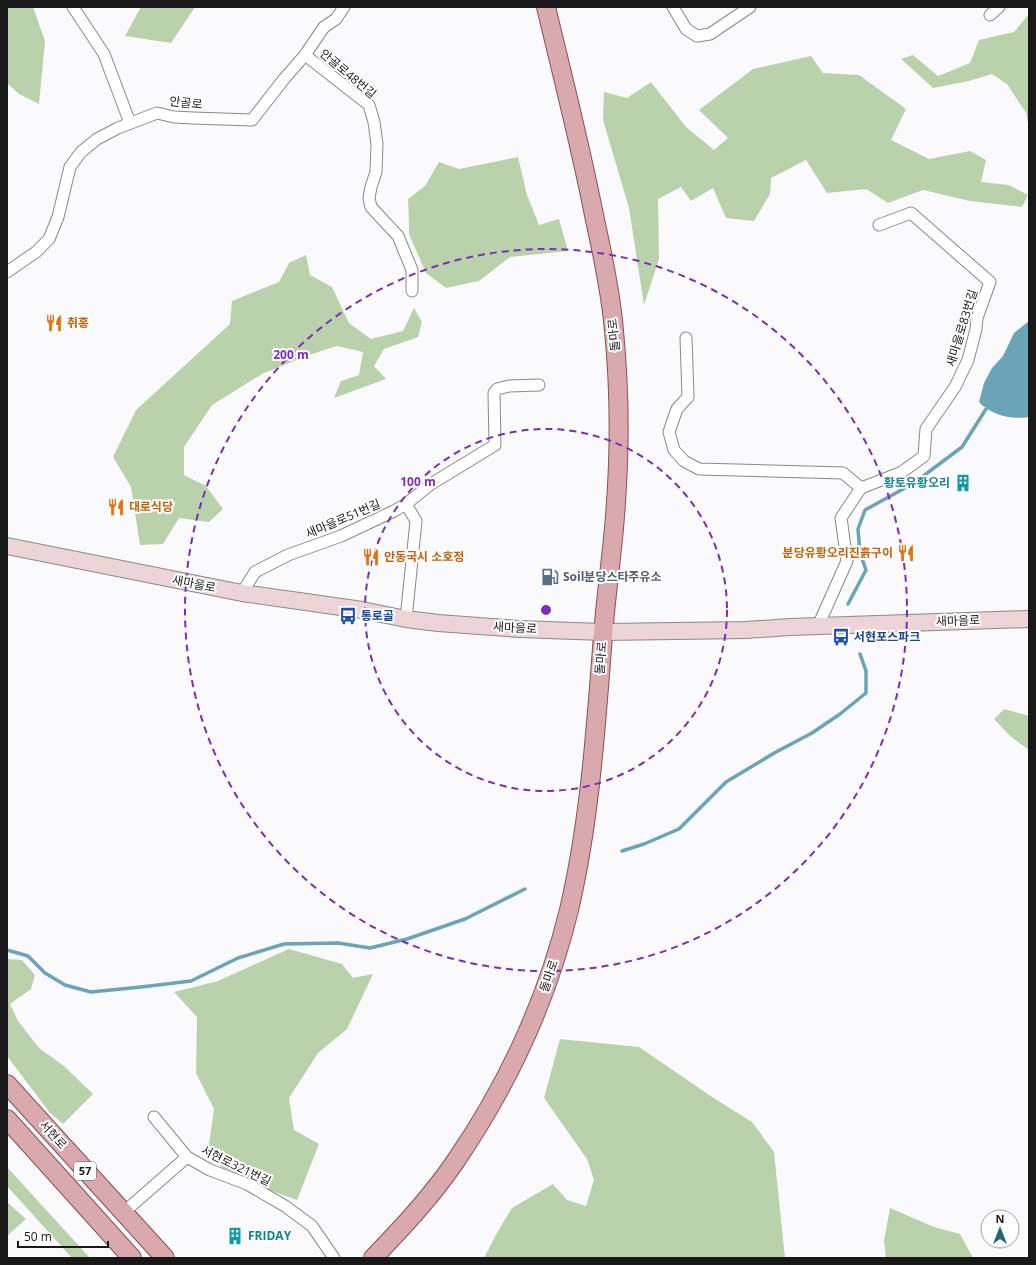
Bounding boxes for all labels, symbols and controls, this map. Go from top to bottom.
street label: 안골로48번길 [316,45,380,102]
street label: 안골로 [169,92,203,113]
street label: 새마을로83번길 [942,287,981,369]
restaurant icon: 취홍 [44,313,64,333]
place label: 취홍 [67,314,89,331]
street label: 돌마로 [603,318,624,352]
text: 200 m [273,346,309,363]
text: 100 m [400,473,436,490]
building icon: 황토유황오리 [953,473,973,493]
place label: 황토유황오리 [884,474,950,491]
street label: 새마을로51번길 [303,495,383,542]
restaurant icon: 대로식당 [106,497,126,517]
place label: 대로식당 [129,498,173,515]
restaurant icon: 분당유황오리진흙구이 [896,543,916,563]
place label: 분당유황오리진흙구이 [783,544,893,561]
restaurant icon: 안동국시 소호정 [361,547,381,567]
place label: 안동국시 소호정 [384,548,464,565]
fuel station icon: Soil분당스타주유소 [540,567,560,587]
place label: Soil분당스타주유소 [563,568,662,585]
street label: 새마을로 [171,571,217,596]
centre of rings [539,603,553,617]
bus stop icon: 통로골 [338,606,358,626]
place label: 통로골 [361,607,394,624]
street label: 새마을로 [936,611,980,630]
street label: 새마을로 [493,618,538,637]
bus stop icon: 서현포스파크 [831,627,851,647]
place label: 서현포스파크 [854,628,920,645]
street label: 돌마로 [591,641,610,675]
street label: 돌마로 [535,957,562,994]
street label: 서현로 [36,1117,71,1153]
street label: 서현로321번길 [198,1141,274,1190]
road number: 57 [74,1162,96,1180]
north arrow [980,1209,1020,1249]
text: N [996,1211,1004,1226]
scale bar [18,1223,108,1249]
building icon: FRIDAY [225,1226,245,1246]
place label: FRIDAY [248,1227,292,1244]
text: 50 m [24,1228,52,1245]

